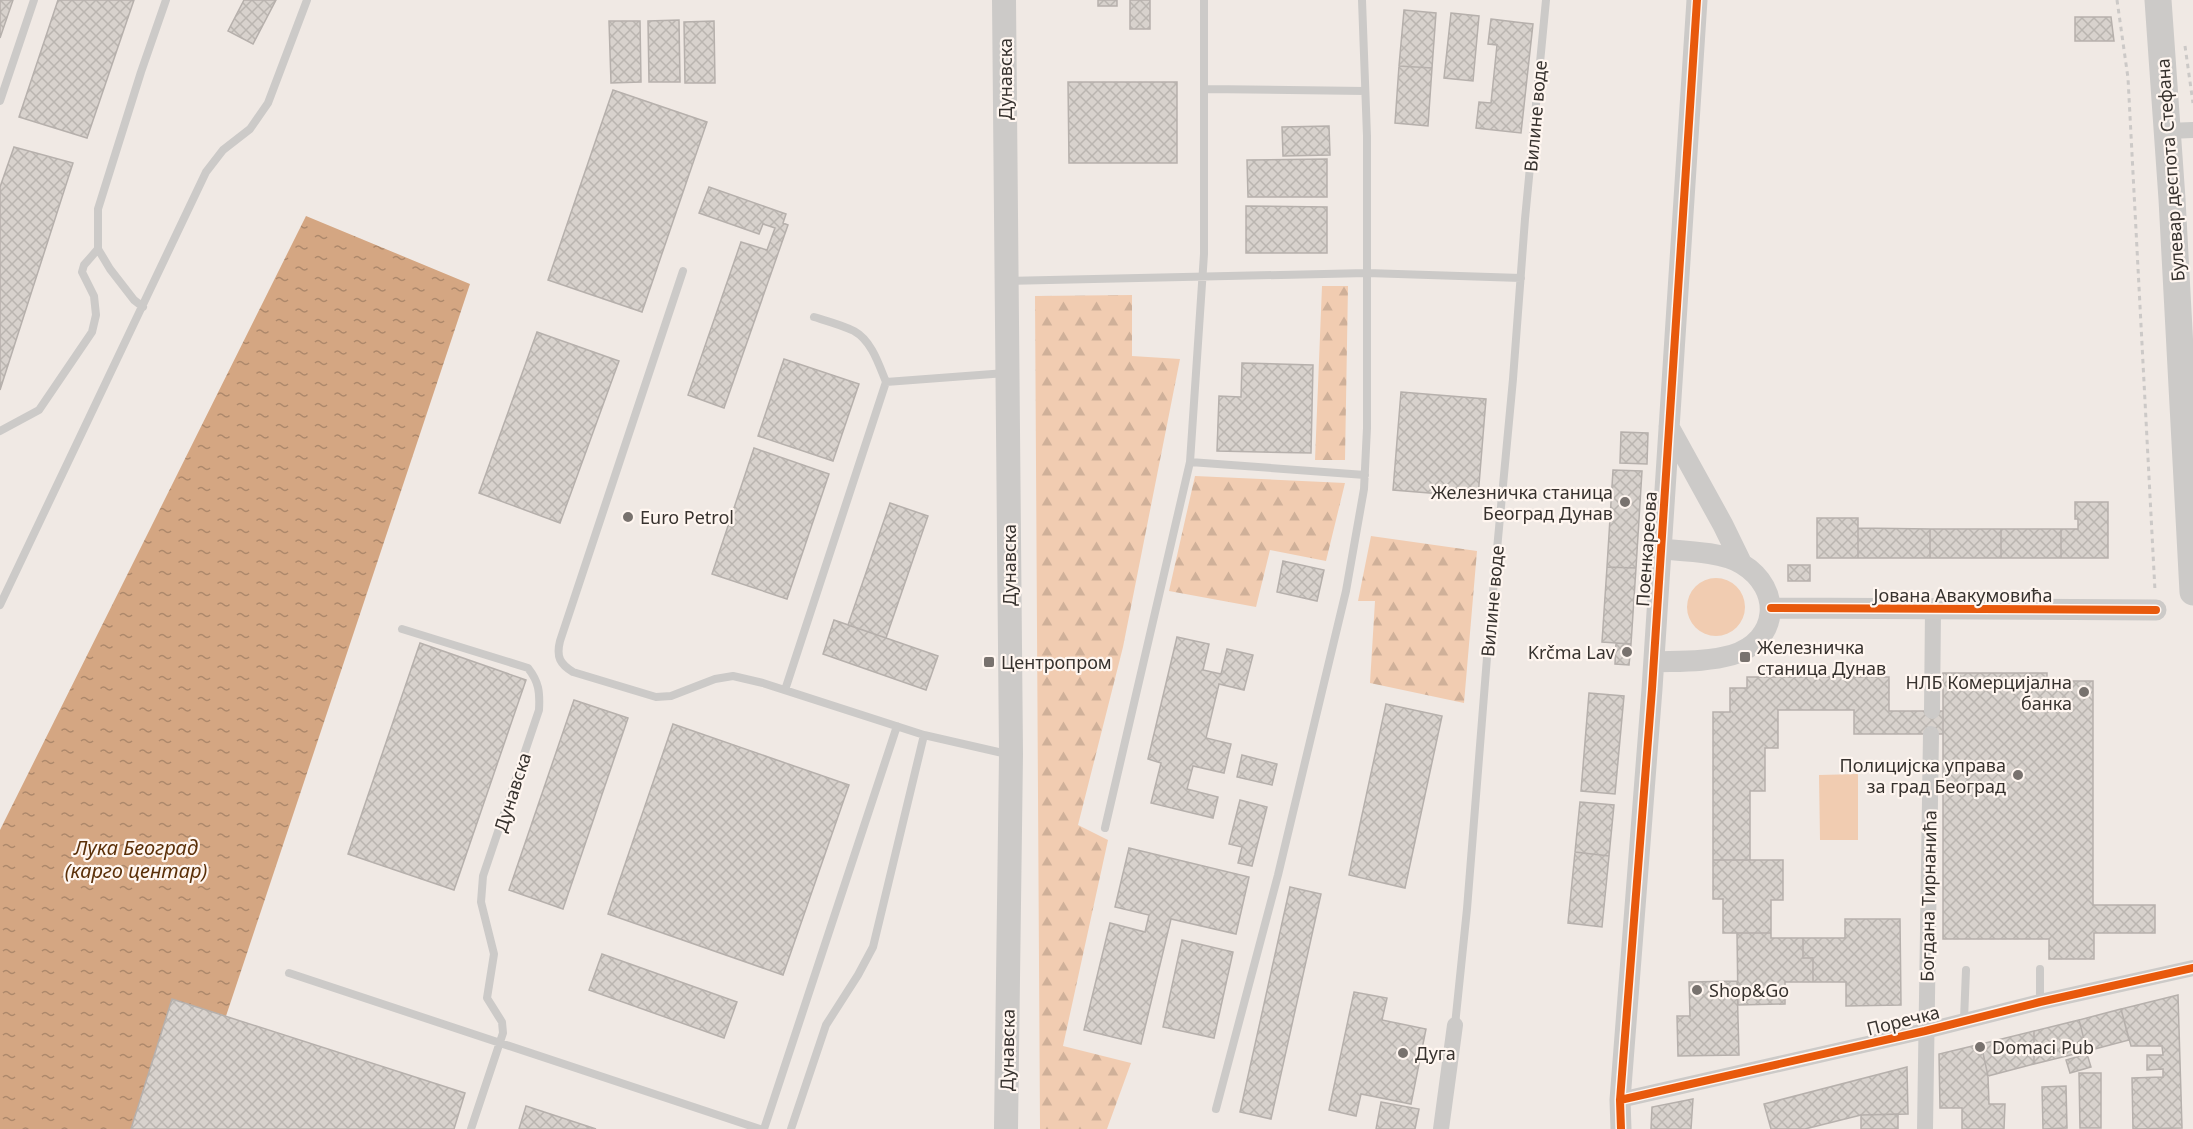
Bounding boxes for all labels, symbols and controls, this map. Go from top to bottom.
street label: Дунавска [993,38,1017,120]
street label: Булевар деспота Стефана [2150,58,2190,282]
street label: Вилине воде [1518,59,1552,173]
place label: Железничка станица Београд Дунав [1431,480,1613,525]
street label: Поенкареова [1630,490,1662,608]
marker: Железничка станица Београд Дунав [1618,495,1632,509]
place label: Euro Petrol [640,505,734,529]
marker: Euro Petrol [621,510,635,524]
street label: Дунавска [997,524,1021,606]
street label: Вилине воде [1475,544,1509,658]
street label: Јована Авакумовића [1872,583,2052,607]
place label: Железничка станица Дунав [1757,635,1886,680]
place label: Krčma Lav [1528,640,1616,664]
marker: Krčma Lav [1620,645,1634,659]
place label: Центропром [1001,650,1112,674]
marker: Железничка станица Дунав [1738,650,1752,664]
marker: Центропром [982,655,996,669]
place label: НЛБ Комерцијална банка [1906,670,2072,715]
marker: НЛБ Комерцијална банка [2077,685,2091,699]
street label: Дунавска [488,749,536,835]
place label: Полицијска управа за град Београд [1840,753,2006,798]
marker: Полицијска управа за град Београд [2011,768,2025,782]
street label: Богдана Тирнанића [1915,810,1941,982]
water label: Лука Београд (карго центар) [65,834,207,884]
place label: Shop&Go [1709,978,1789,1002]
marker: Shop&Go [1690,983,1704,997]
street label: Поречка [1864,999,1942,1041]
street label: Дунавска [994,1009,1020,1091]
place label: Domaci Pub [1992,1035,2094,1059]
marker: Domaci Pub [1973,1040,1987,1054]
place label: Дуга [1415,1041,1456,1065]
marker: Дуга [1396,1046,1410,1060]

